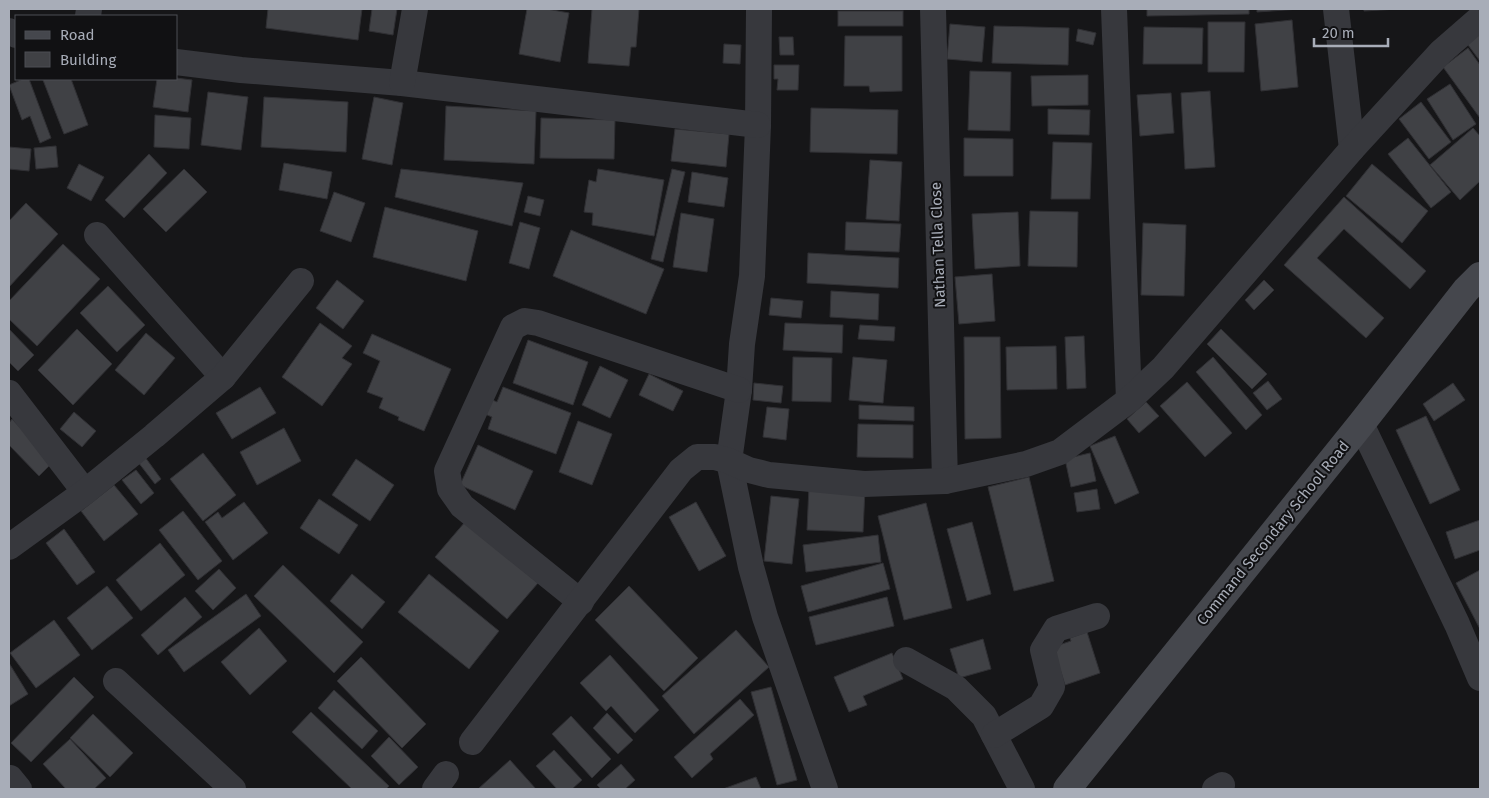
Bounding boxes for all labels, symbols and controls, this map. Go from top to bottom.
legend [15,15,178,80]
scale bar [1314,15,1388,47]
text: 20 m [1322,24,1355,42]
text: Road [60,26,95,44]
text: Building [60,51,116,69]
street label: Nathan Tella Close [927,182,949,308]
street label: Command Secondary School Road [1193,437,1353,629]

